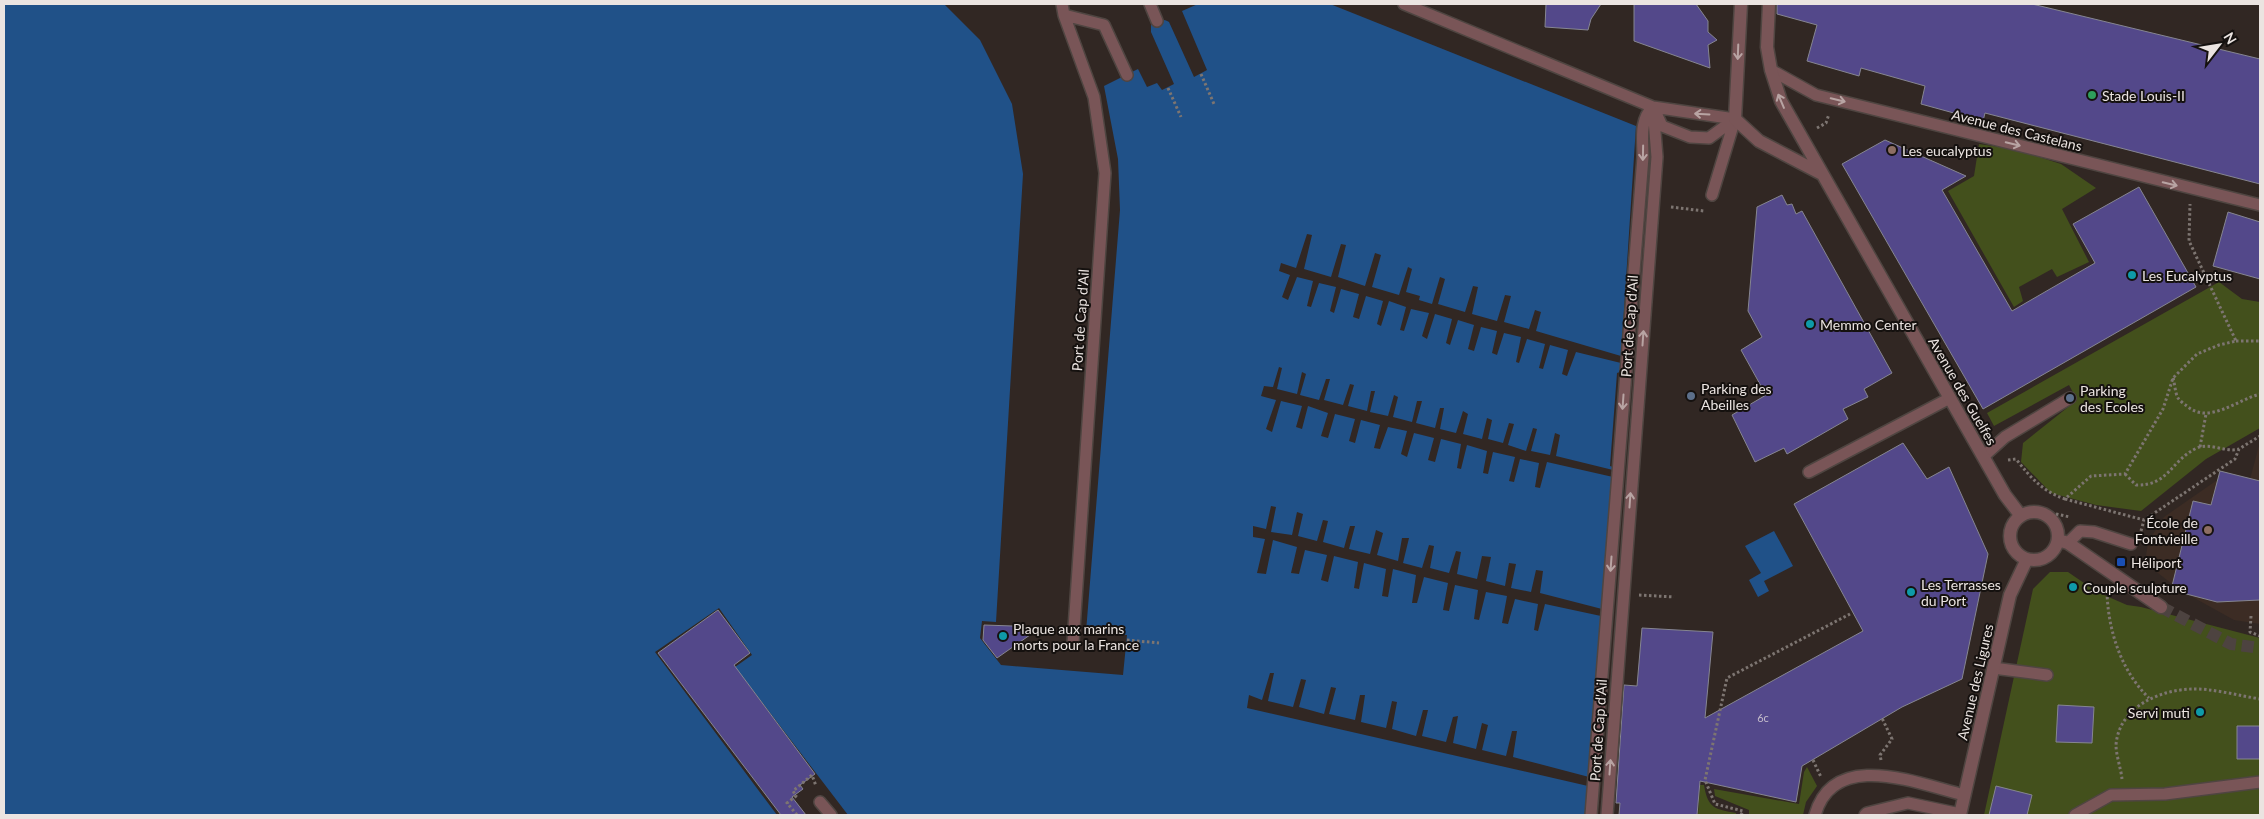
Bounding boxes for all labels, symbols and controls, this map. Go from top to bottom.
north arrow [2194,20,2244,70]
text: N [2221,29,2241,47]
one-way arrow [1733,44,1742,60]
place label: Stade Louis-II [2102,87,2185,104]
marker: Stade Louis-II [2086,89,2098,101]
one-way arrow [1776,94,1786,109]
one-way arrow [1830,96,1846,105]
street label: Avenue des Castelans [1950,106,2084,154]
one-way arrow [1694,109,1710,118]
one-way arrow [2004,140,2020,150]
place label: Les eucalyptus [1902,142,1992,159]
one-way arrow [1638,144,1648,160]
marker: Les eucalyptus [1886,144,1898,156]
one-way arrow [2162,180,2178,189]
place label: Les Eucalyptus [2142,267,2232,284]
street label: Port de Cap d'Ail [1068,268,1092,372]
marker: Les Eucalyptus [2126,269,2138,281]
street label: Port de Cap d'Ail [1617,274,1641,378]
place label: Memmo Center [1820,316,1917,333]
marker: Memmo Center [1804,318,1816,330]
one-way arrow [1638,330,1647,346]
street label: Avenue des Guelfes [1925,334,2001,448]
place label: Parking des Abeilles [1701,380,1772,413]
place label: Parking des Ecoles [2080,382,2144,415]
marker: Parking des Abeilles [1685,390,1697,402]
marker: Parking des Ecoles [2064,392,2076,404]
one-way arrow [1618,393,1628,409]
one-way arrow [1626,492,1635,508]
place label: École de Fontvieille [2135,514,2198,547]
marker: École de Fontvieille [2202,524,2214,536]
place label: Héliport [2131,554,2181,571]
one-way arrow [1606,555,1615,571]
marker: Héliport [2115,556,2127,568]
place label: Les Terrasses du Port [1921,576,2001,609]
place label: Couple sculpture [2083,579,2187,596]
marker: Couple sculpture [2067,581,2079,593]
marker: Les Terrasses du Port [1905,586,1917,598]
place label: Plaque aux marins morts pour la France [1013,620,1139,653]
street label: Avenue des Ligures [1953,622,1997,742]
marker: Plaque aux marins morts pour la France [997,630,1009,642]
street label: Port de Cap d'Ail [1586,678,1610,782]
place label: Servi muti [2128,704,2190,721]
marker: Servi muti [2194,706,2206,718]
house number: 6c [1757,711,1769,724]
one-way arrow [1606,759,1615,775]

